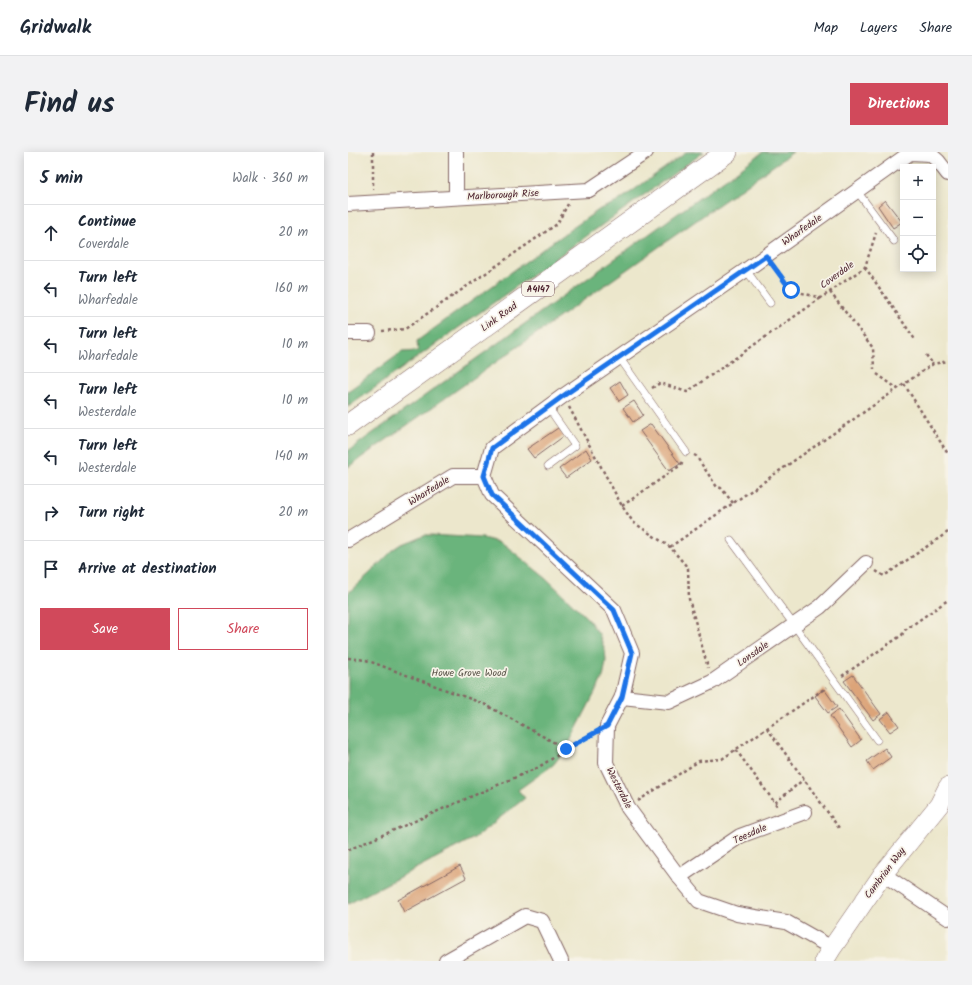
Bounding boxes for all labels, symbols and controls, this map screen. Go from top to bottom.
text: Gridwalk [20,13,91,43]
text: Map [814,17,838,39]
text: Layers [860,17,898,39]
text: Share [920,17,952,39]
text: Find us [24,82,115,127]
button: Directions [850,83,948,125]
map controls [900,164,936,272]
button: + [900,164,936,200]
text: 5 min [40,165,83,192]
text: Walk · 360 m [232,168,308,189]
street label: Marlborough Rise [467,185,540,205]
button: − [900,200,936,236]
text: Continue [78,210,136,234]
street label: Wharfedale [779,210,826,250]
icon: ahead [40,222,62,244]
text: 20 m [278,222,308,243]
text: Coverdale [78,234,129,255]
button: locate [900,236,936,272]
street label: Coverdale [816,257,858,293]
text: Turn left [78,266,138,290]
icon: left [40,278,62,300]
text: 160 m [275,278,308,299]
route start [782,281,800,299]
road number: A4147 [522,282,554,296]
text: Wharfedale [78,290,138,311]
street label: Link Road [477,298,521,336]
text: Turn left [78,322,138,346]
icon: left [40,334,62,356]
text: 10 m [282,334,308,355]
text: Wharfedale [78,346,138,367]
text: Turn left [78,378,138,402]
icon: left [40,390,62,412]
text: 10 m [282,390,308,411]
text: Westerdale [78,402,136,423]
text: Turn left [78,434,138,458]
icon: left [40,446,62,468]
text: 140 m [275,446,308,467]
text: Westerdale [78,458,136,479]
street label: Wharfedale [405,472,453,510]
text: Turn right [78,501,145,525]
icon: right [40,502,62,524]
text: 20 m [278,502,308,523]
text: Arrive at destination [78,557,217,581]
icon: arrive [40,558,62,580]
button: Save [40,608,170,650]
button: Share [178,608,308,650]
street label: Lonsdale [734,637,773,671]
park label: Howe Grove Wood [431,665,508,681]
route end [557,740,575,758]
street label: Westerdale [602,764,637,812]
street label: Teesdale [731,819,770,848]
street label: Cambrian Way [860,844,910,902]

